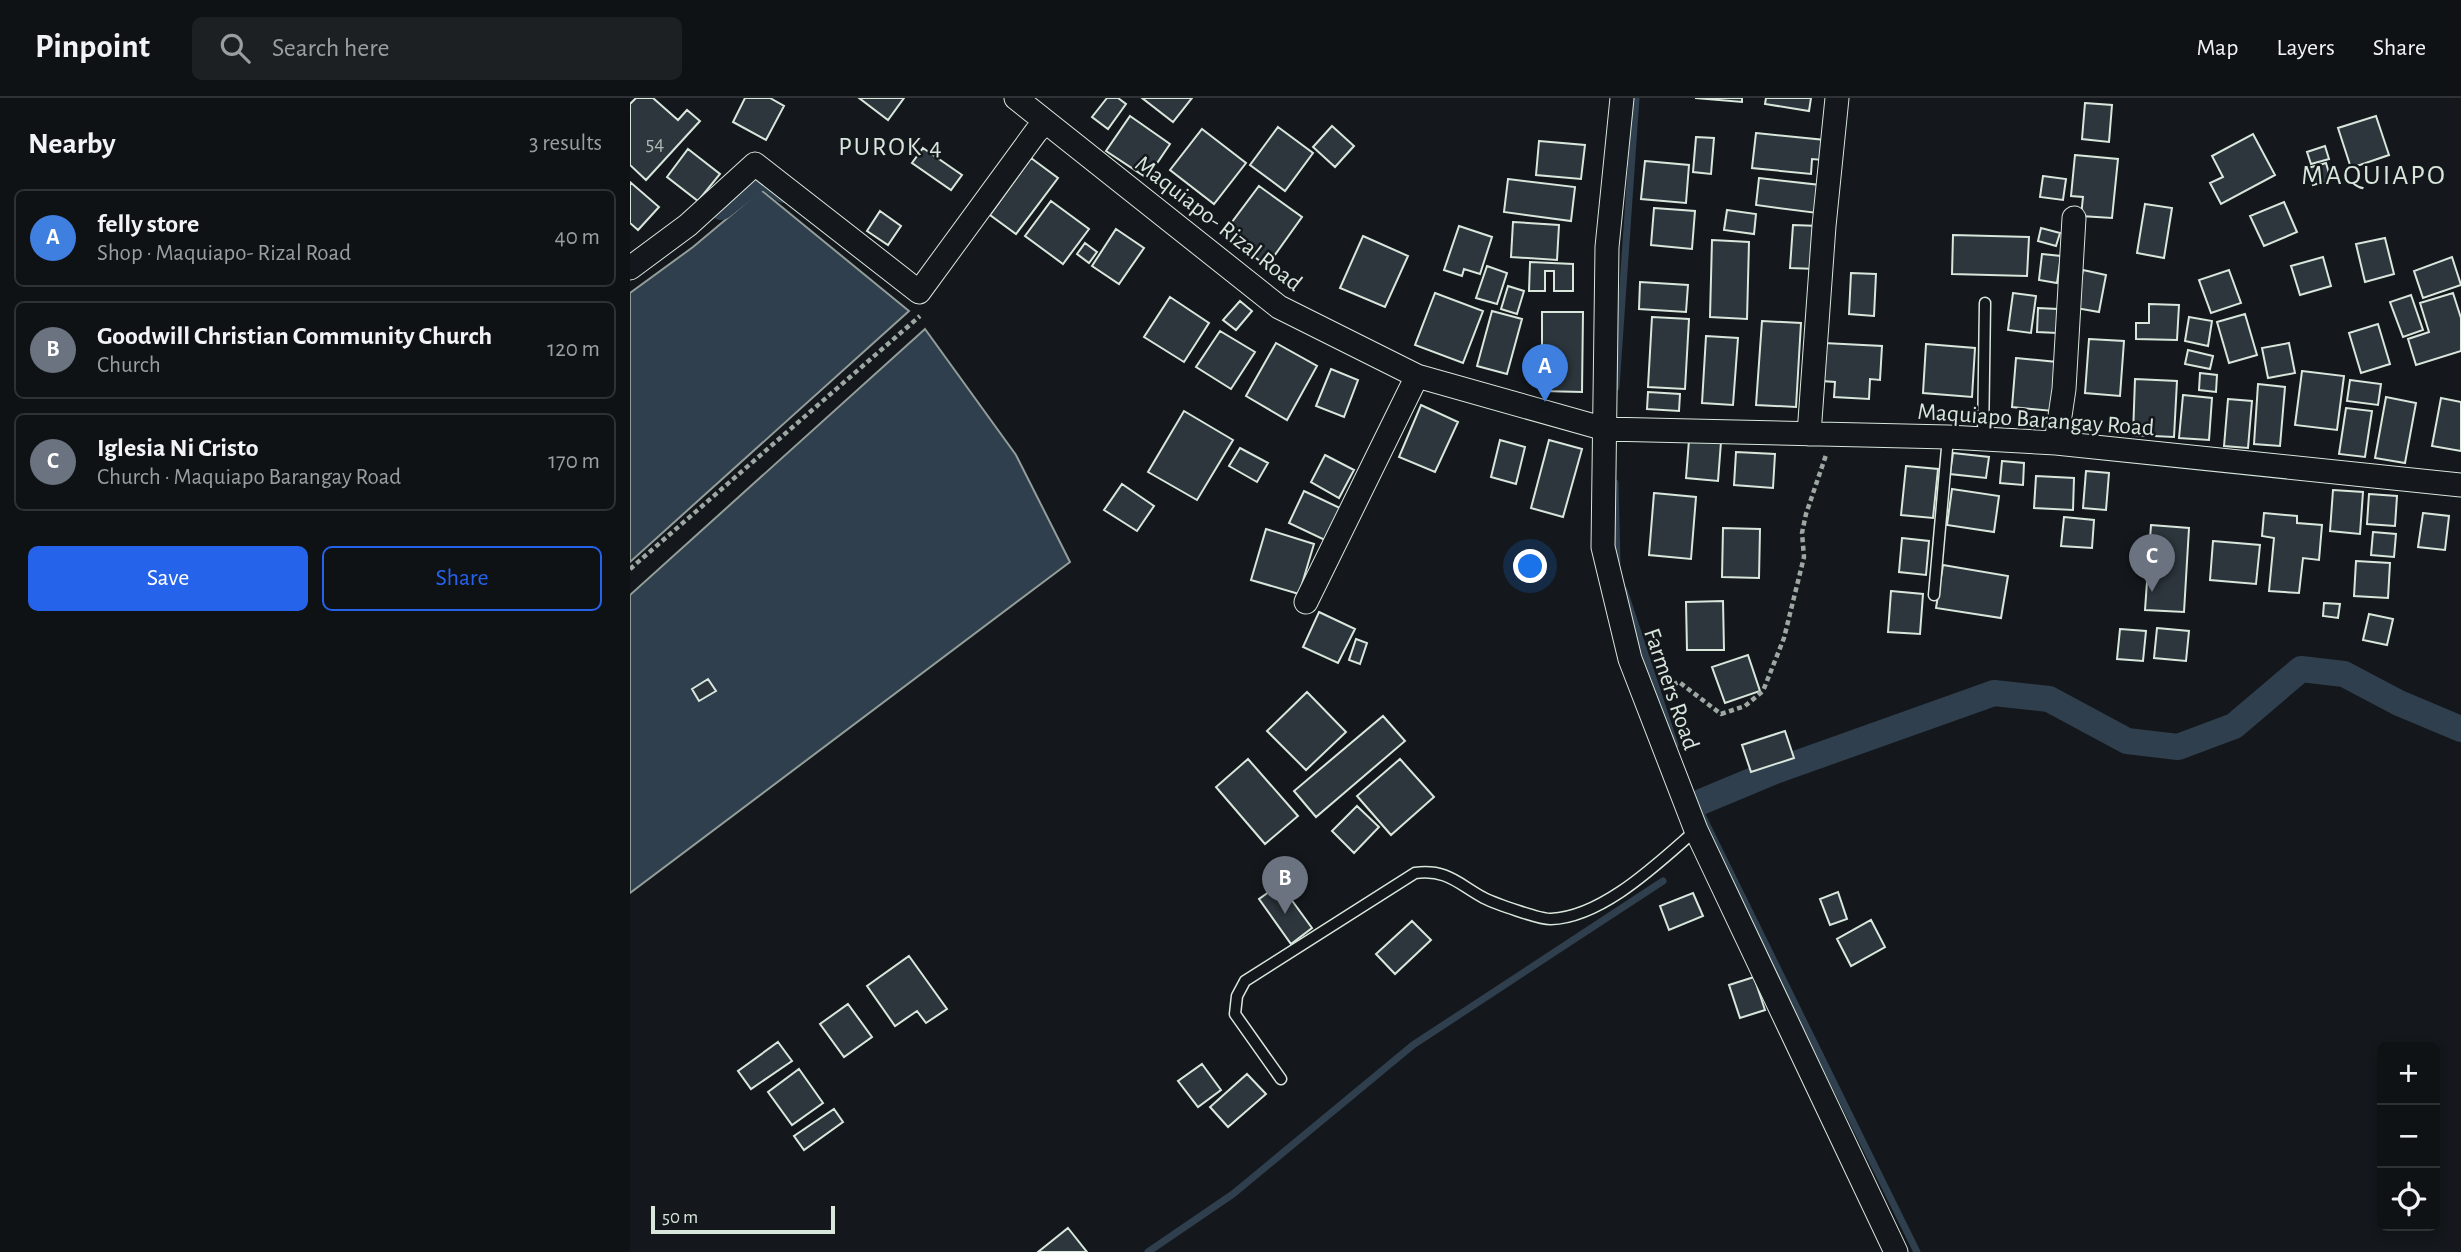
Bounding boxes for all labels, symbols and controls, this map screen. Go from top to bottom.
search box [192,17,682,80]
icon: search [216,29,254,67]
text: Pinpoint [35,31,150,64]
text: Search here [272,35,390,61]
text: Map [2196,36,2238,60]
text: Layers [2276,36,2335,60]
text: Share [2373,36,2426,60]
text: Nearby [28,129,116,159]
text: 3 results [529,132,602,155]
house number: 54 [646,133,664,154]
district label: PUROK 4 [838,134,944,160]
street label: Maquiapo- Rizal Road [1131,151,1306,296]
district label: MAQUIAPO [2301,162,2447,190]
text: felly store [97,211,199,237]
text: A [46,226,60,249]
text: 40 m [555,226,600,249]
text: Shop · Maquiapo- Rizal Road [97,242,351,265]
text: Goodwill Christian Community Church [97,323,492,349]
text: B [46,338,60,361]
text: 120 m [547,338,600,361]
pin: A [1522,344,1568,402]
text: Church [97,354,161,377]
street label: Maquiapo Barangay Road [1917,400,2155,440]
text: Iglesia Ni Cristo [97,435,259,461]
text: C [47,450,59,473]
text: 170 m [548,450,600,473]
text: Church · Maquiapo Barangay Road [97,466,401,489]
pin: C [2129,534,2175,592]
button: Save [28,546,308,611]
button: Share [322,546,602,611]
your location [1513,549,1547,583]
street label: Farmers Road [1639,625,1703,753]
pin: B [1262,856,1308,914]
map controls [2377,1042,2440,1231]
button: + [2377,1042,2440,1105]
button: − [2377,1105,2440,1168]
button: locate [2377,1168,2440,1231]
scale bar [651,1203,835,1235]
text: 50 m [662,1208,698,1227]

